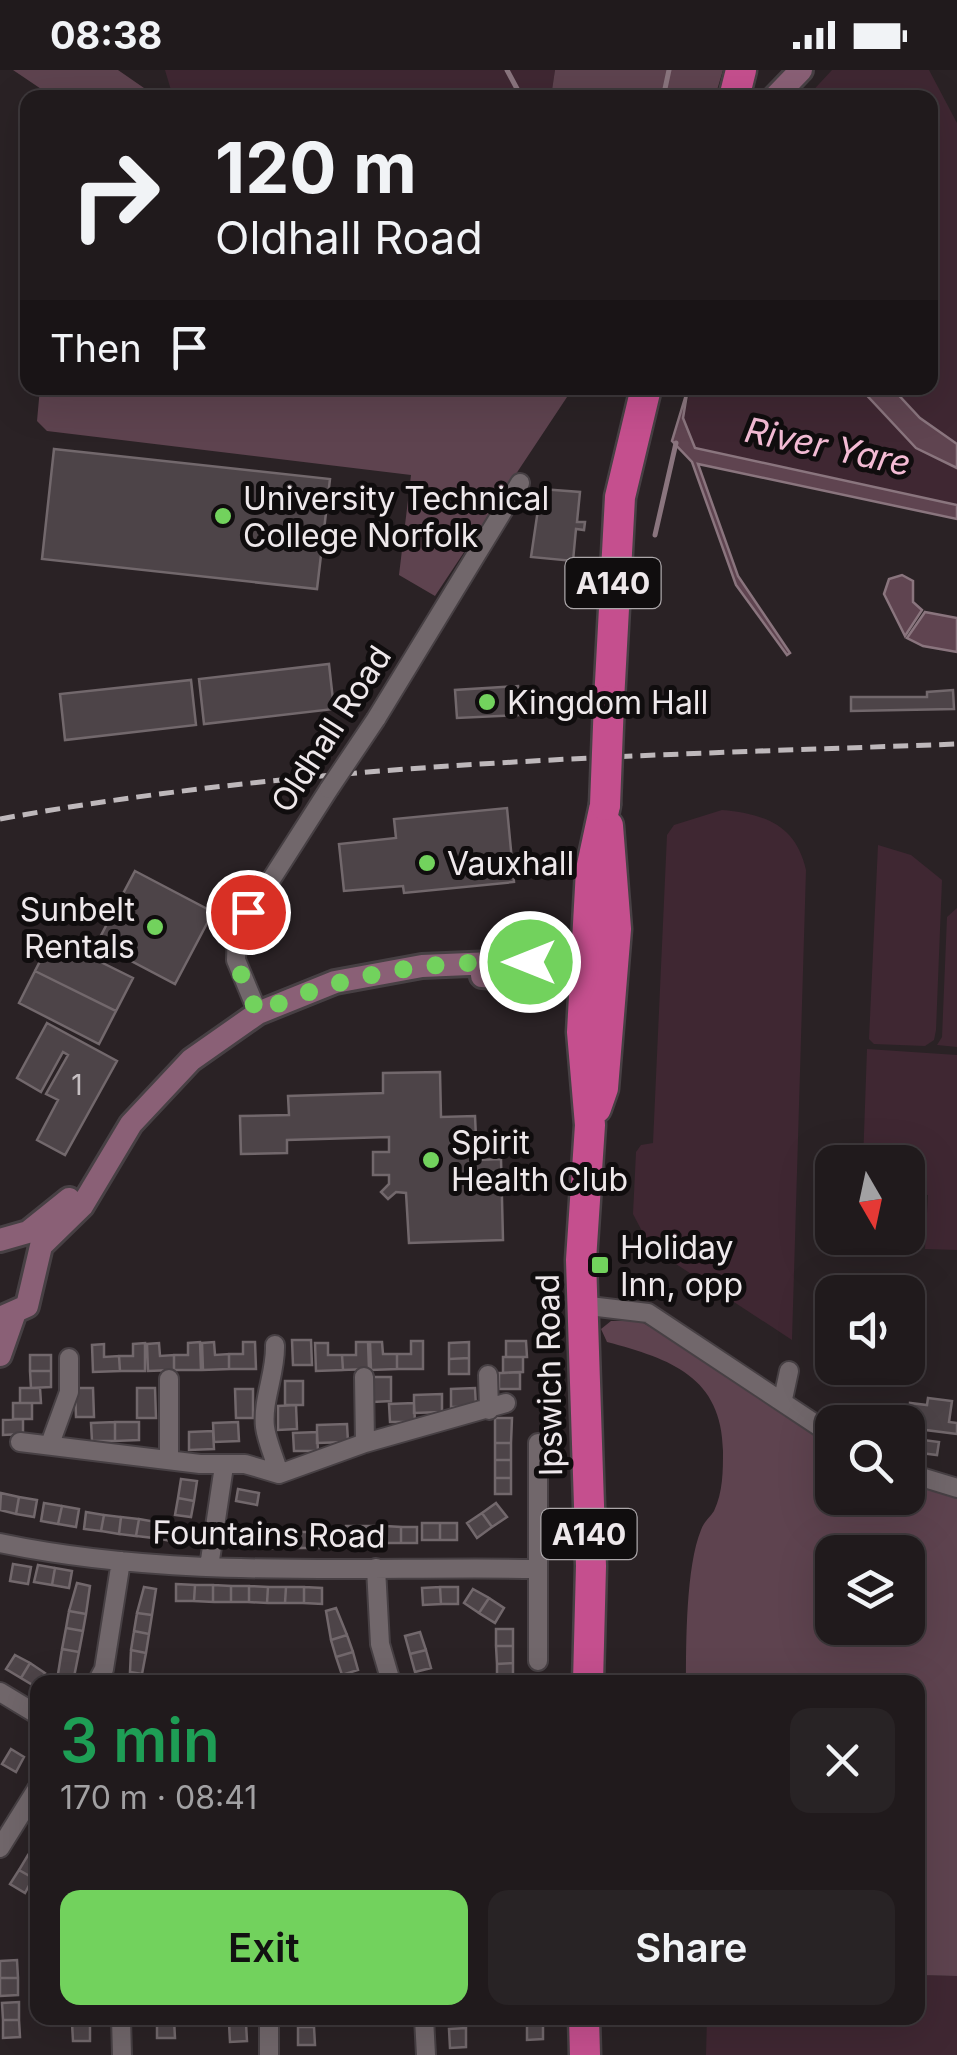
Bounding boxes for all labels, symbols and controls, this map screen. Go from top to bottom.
text: 08:38 [50,12,162,58]
text: 120 m [215,125,417,210]
icon: right [50,130,180,260]
text: Oldhall Road [215,210,483,265]
icon: arrive [162,320,217,375]
text: Then [50,325,142,371]
water label: River Yare [741,408,915,484]
place label: University Technical College Norfolk [243,479,549,555]
marker: University Technical College Norfolk [212,505,234,527]
road number: A140 [566,558,660,608]
street label: Oldhall Road [263,639,399,819]
place label: Kingdom Hall [507,683,708,722]
marker: Kingdom Hall [476,691,498,713]
place label: Vauxhall [447,844,574,883]
marker: Vauxhall [416,852,438,874]
pin [206,870,291,955]
icon: arrive [221,885,276,940]
place label: Sunbelt Rentals [20,890,135,966]
position arrow [478,910,582,1014]
marker: Sunbelt Rentals [144,916,166,938]
house number: 1 [71,1068,83,1102]
place label: Spirit Health Club [451,1123,628,1199]
north arrow [815,1145,925,1255]
map controls [815,1145,925,1645]
marker: Spirit Health Club [420,1149,442,1171]
place label: Holiday Inn, opp [620,1228,743,1304]
marker: Holiday Inn, opp [589,1254,611,1276]
street label: Ipswich Road [528,1273,570,1477]
button: sound [815,1275,925,1385]
button: search [815,1405,925,1515]
road number: A140 [542,1509,636,1559]
street label: Fountains Road [152,1512,386,1556]
button: layers [815,1535,925,1645]
text: 3 min [60,1704,220,1776]
button: close [790,1708,895,1813]
text: 170 m · 08:41 [60,1778,257,1817]
button: Exit [60,1890,468,2005]
button: Share [488,1890,895,2005]

